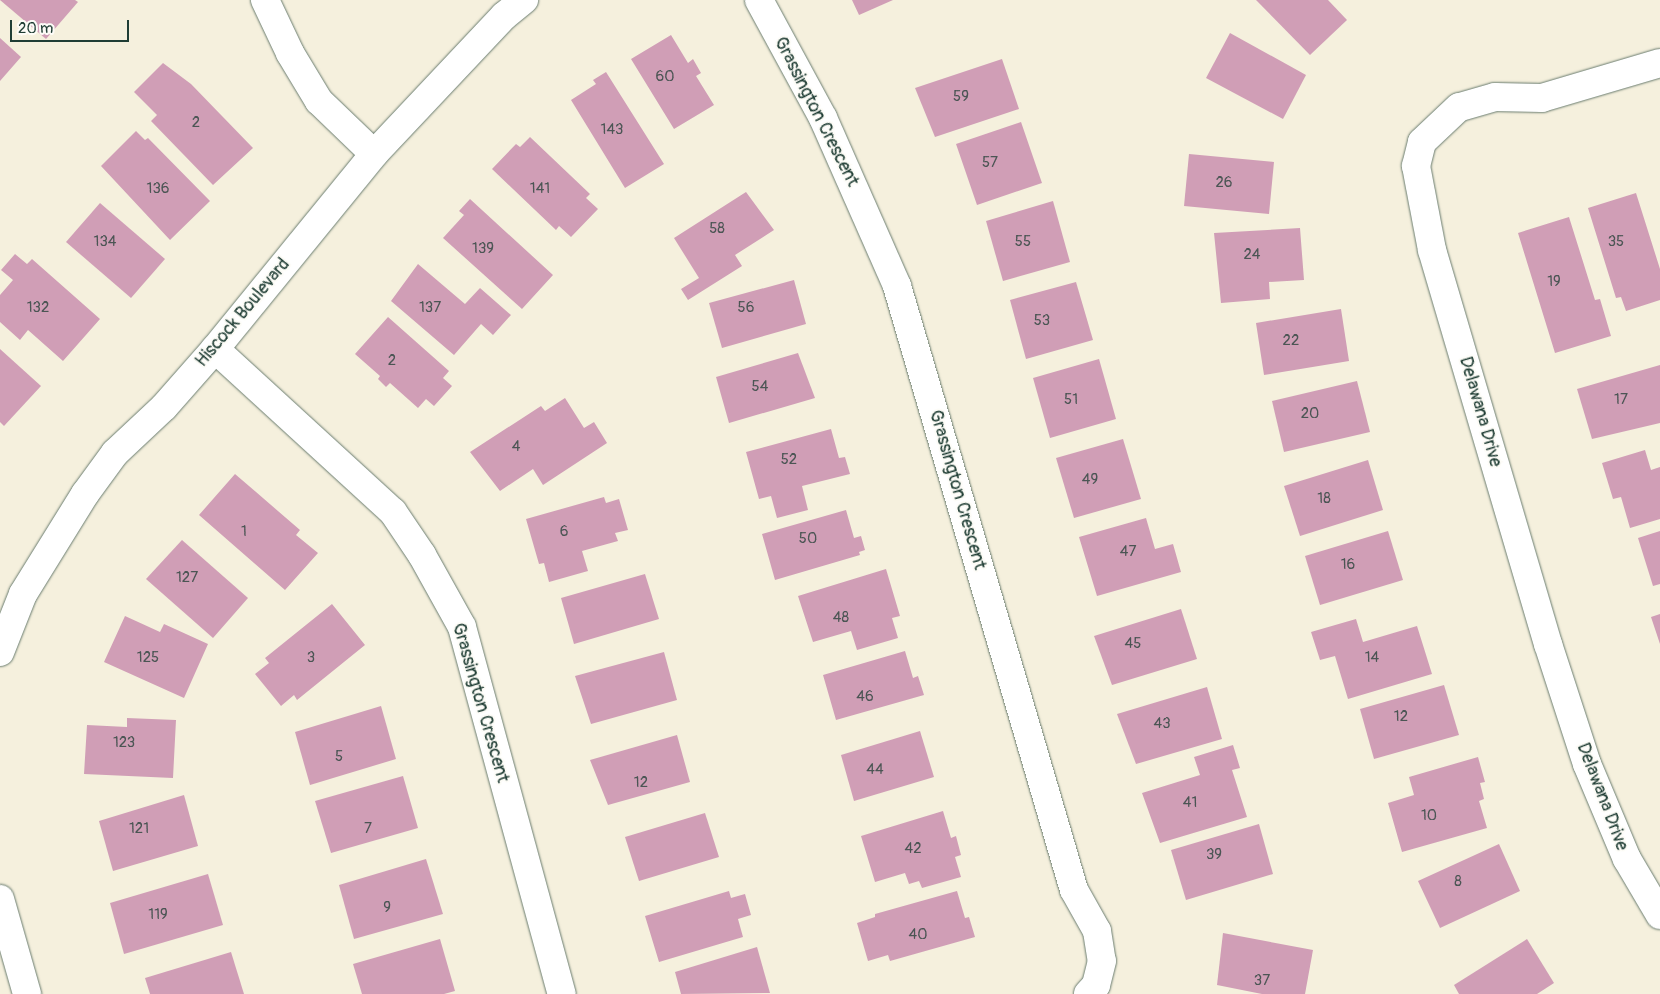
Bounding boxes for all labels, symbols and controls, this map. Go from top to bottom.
scale bar [12,10,131,42]
text: 20 m [18,19,53,38]
street label: Grassington Crescent [769,34,863,190]
house number: 60 [656,68,674,86]
house number: 59 [953,88,969,106]
house number: 2 [192,114,200,132]
house number: 143 [601,121,623,139]
house number: 57 [982,154,998,172]
house number: 26 [1215,174,1233,192]
house number: 136 [147,180,169,198]
house number: 141 [530,180,550,198]
house number: 58 [709,220,725,238]
house number: 134 [94,233,116,251]
house number: 55 [1015,233,1031,251]
house number: 35 [1608,233,1624,251]
house number: 139 [472,240,494,258]
house number: 24 [1243,246,1261,264]
street label: Hiscock Boulevard [191,254,295,372]
house number: 19 [1547,273,1561,291]
house number: 132 [27,299,49,317]
house number: 137 [419,299,441,317]
house number: 56 [738,299,754,317]
house number: 53 [1034,312,1050,330]
house number: 22 [1283,332,1299,350]
house number: 2 [388,352,396,370]
street label: Delawana Drive [1454,354,1506,470]
house number: 54 [752,378,768,396]
house number: 51 [1064,391,1078,409]
house number: 17 [1614,391,1628,409]
house number: 20 [1301,405,1319,423]
street label: Grassington Crescent [924,408,990,572]
house number: 4 [512,438,520,456]
house number: 52 [781,451,797,469]
house number: 49 [1082,471,1098,489]
house number: 18 [1317,490,1331,508]
house number: 1 [241,523,247,541]
house number: 6 [560,523,568,541]
house number: 50 [799,530,817,548]
house number: 47 [1120,543,1136,561]
house number: 16 [1341,556,1355,574]
house number: 127 [176,569,198,587]
house number: 48 [833,609,849,627]
street label: Grassington Crescent [447,621,513,785]
house number: 45 [1125,635,1141,653]
house number: 125 [137,649,159,667]
house number: 3 [307,649,315,667]
house number: 14 [1365,649,1379,667]
house number: 46 [856,688,874,706]
house number: 12 [1394,708,1408,726]
house number: 43 [1153,715,1171,733]
house number: 123 [113,734,135,752]
street label: Delawana Drive [1572,740,1632,854]
house number: 5 [335,748,343,766]
house number: 44 [866,761,884,779]
house number: 12 [634,774,648,792]
house number: 41 [1183,794,1197,812]
house number: 10 [1421,807,1437,825]
house number: 121 [129,820,149,838]
house number: 7 [364,820,372,838]
house number: 42 [904,840,922,858]
house number: 39 [1206,846,1222,864]
house number: 8 [1454,873,1462,891]
house number: 9 [383,899,391,917]
house number: 119 [148,906,168,924]
house number: 40 [909,926,927,944]
house number: 37 [1254,972,1270,990]

